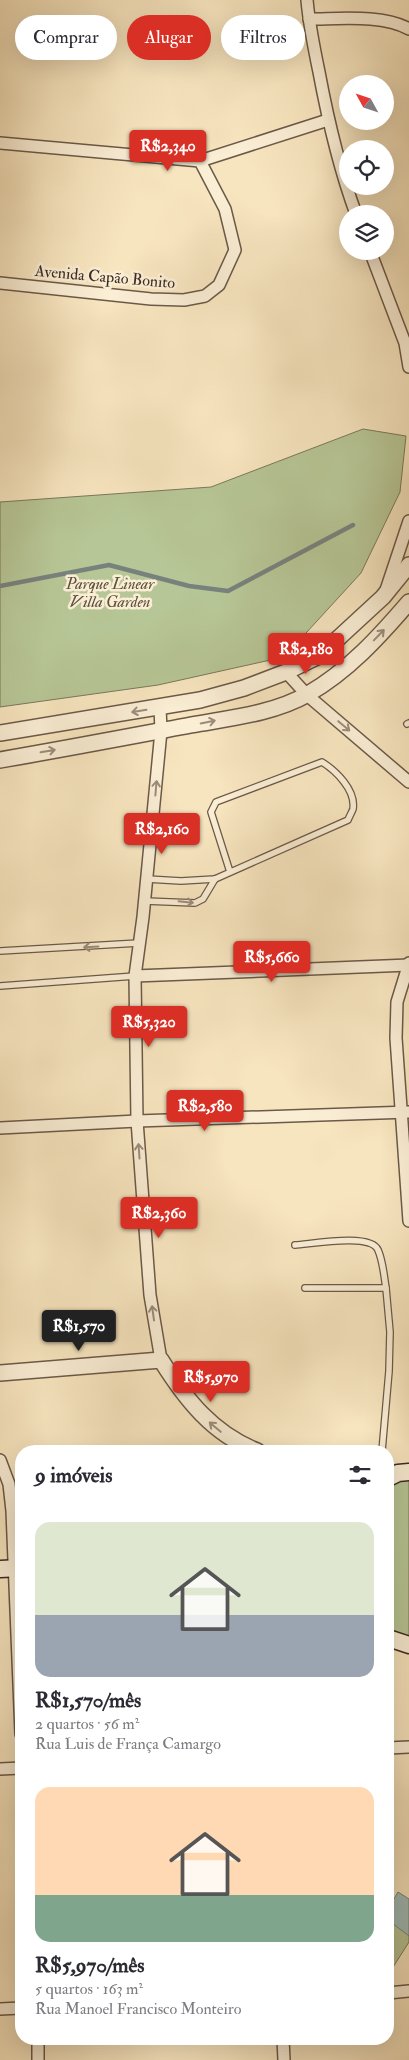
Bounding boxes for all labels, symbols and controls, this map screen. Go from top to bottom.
chip: Comprar [15,15,117,60]
chip: Alugar [127,15,211,60]
chip: Filtros [221,15,305,60]
north arrow [339,75,394,130]
map controls [339,75,394,260]
pin: R$2,340 [122,130,214,172]
text: R$2,340 [140,136,196,156]
button: locate [339,140,394,195]
button: layers [339,205,394,260]
street label: Avenida Capão Bonito [33,261,176,294]
park label: Parque Linear Villa Garden [65,574,155,612]
one-way arrow [373,629,385,641]
pin: R$2,180 [260,632,352,675]
text: R$2,180 [279,639,333,659]
one-way arrow [131,706,147,716]
one-way arrow [199,717,215,726]
one-way arrow [337,721,350,732]
one-way arrow [40,746,56,756]
one-way arrow [151,780,160,796]
pin: R$2,160 [116,812,208,855]
text: R$2,160 [135,819,189,839]
one-way arrow [178,898,194,907]
pin: R$5,660 [226,940,318,983]
one-way arrow [83,942,99,951]
text: R$5,660 [244,947,300,967]
pin: R$5,320 [103,1006,195,1048]
text: R$5,320 [122,1012,176,1032]
pin: R$2,580 [159,1090,251,1132]
text: R$2,580 [178,1096,232,1116]
one-way arrow [135,1143,144,1159]
pin: R$2,360 [113,1196,205,1239]
text: R$2,360 [132,1203,186,1223]
one-way arrow [147,1305,157,1321]
pin: R$1,570 [33,1310,125,1352]
text: R$1,570 [53,1316,105,1336]
pin: R$5,970 [165,1360,257,1403]
text: R$5,970 [184,1367,238,1387]
one-way arrow [209,1422,222,1433]
icon: filters [346,1461,374,1489]
text: 9 imóveis [35,1462,112,1489]
icon: home [160,1554,250,1644]
text: R$1,570/mês [35,1687,141,1714]
text: 2 quartos · 56 m² [35,1714,139,1734]
text: Rua Luis de França Camargo [35,1734,221,1754]
icon: home [160,1819,250,1909]
text: R$5,970/mês [35,1952,145,1979]
text: 5 quartos · 163 m² [35,1979,143,1999]
text: Rua Manoel Francisco Monteiro [35,1999,241,2019]

